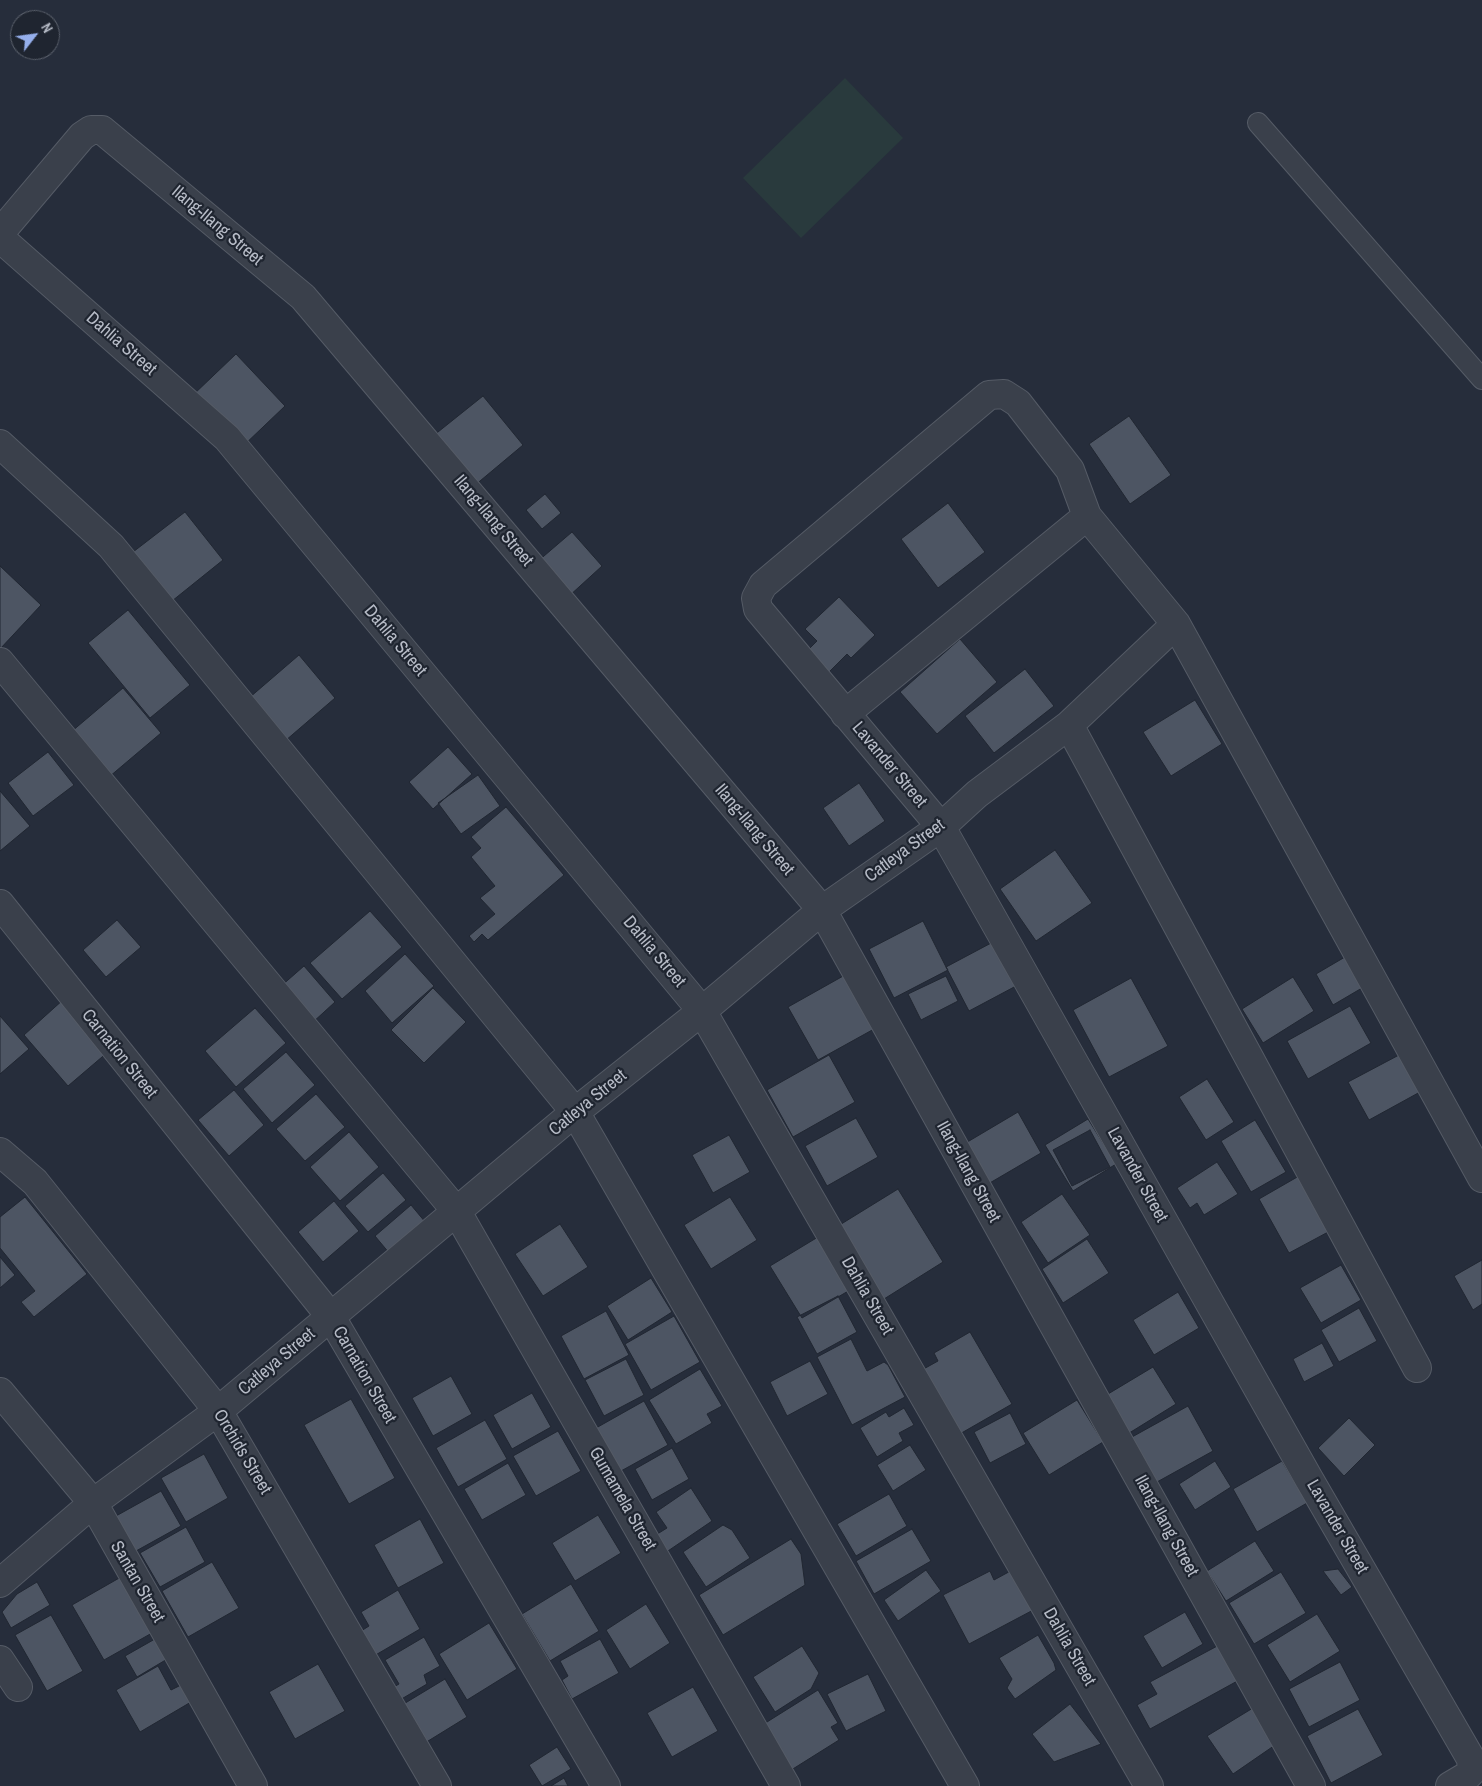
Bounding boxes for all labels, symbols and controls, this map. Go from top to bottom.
north arrow [10,10,60,60]
text: N [37,20,57,36]
street label: Ilang-Ilang Street [167,182,267,270]
street label: Dahlia Street [81,308,161,380]
street label: Ilang-Ilang Street [449,471,537,571]
street label: Dahlia Street [359,601,431,681]
street label: Lavander Street [847,718,931,812]
street label: Ilang-Ilang Street [710,780,798,880]
street label: Catleya Street [861,815,949,887]
street label: Dahlia Street [618,912,690,992]
street label: Carnation Street [77,1005,161,1103]
street label: Catleya Street [545,1065,631,1141]
street label: Ilang-Ilang Street [931,1118,1005,1226]
street label: Lavander Street [1102,1124,1172,1226]
street label: Dahlia Street [836,1253,898,1339]
street label: Carnation Street [328,1323,400,1427]
street label: Catleya Street [234,1324,320,1400]
street label: Orchids Street [208,1406,276,1498]
street label: Gumamela Street [584,1444,660,1554]
street label: Ilang-Ilang Street [1129,1472,1203,1580]
street label: Lavander Street [1301,1476,1373,1578]
street label: Santan Street [105,1538,169,1626]
street label: Dahlia Street [1038,1604,1100,1690]

